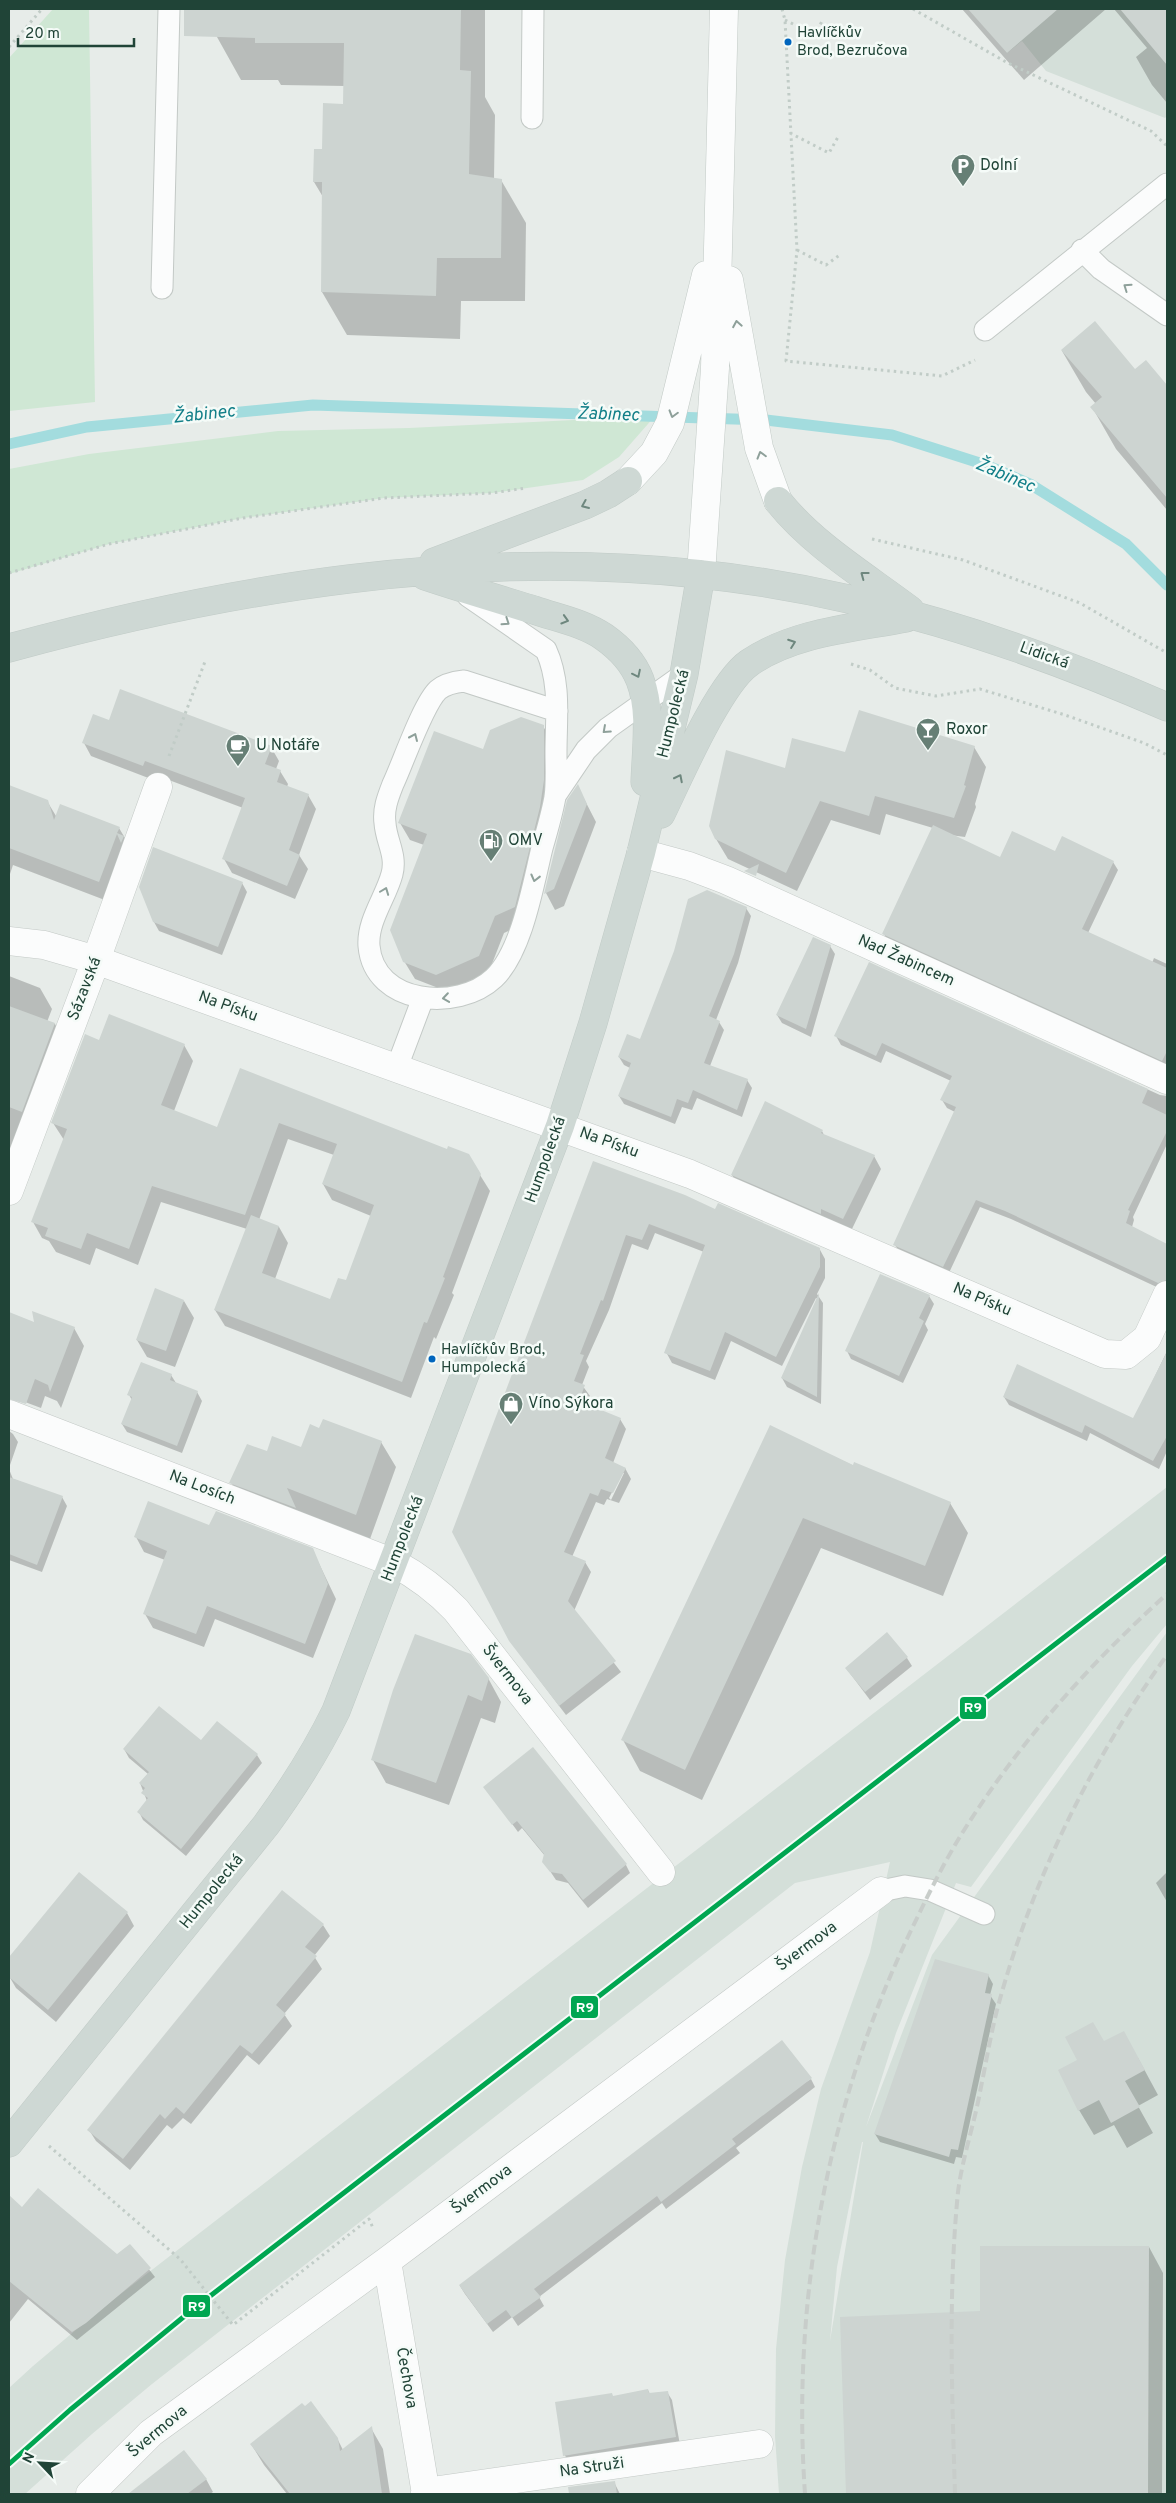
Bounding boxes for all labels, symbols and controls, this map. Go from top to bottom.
scale bar [18,15,134,47]
place label: Havlíčkův Brod, Bezručova [797,24,907,61]
text: 20 m [25,25,60,44]
marker: Havlíčkův Brod, Bezručova [783,37,793,47]
parking icon: Dolní [950,153,976,187]
place label: Dolní [980,156,1019,176]
one-way arrow [1123,284,1133,293]
one-way arrow [733,320,743,328]
water label: Žabinec [172,398,237,430]
water label: Žabinec [576,400,640,428]
one-way arrow [668,409,678,417]
one-way arrow [756,451,767,459]
water label: Žabinec [972,451,1039,499]
one-way arrow [581,498,590,509]
one-way arrow [861,573,870,581]
one-way arrow [560,614,568,624]
one-way arrow [501,616,510,625]
street label: Lidická [1017,638,1071,674]
one-way arrow [787,639,796,649]
street label: Humpolecká [653,668,695,760]
one-way arrow [631,669,641,678]
bar icon: Roxor [915,717,941,751]
place label: Roxor [946,720,988,740]
one-way arrow [603,724,612,733]
cafe icon: U Notáře [225,733,251,767]
one-way arrow [408,733,419,742]
place label: U Notáře [256,736,320,756]
one-way arrow [673,774,683,783]
fuel station icon: OMV [478,828,504,862]
place label: OMV [508,831,543,851]
one-way arrow [530,873,541,882]
one-way arrow [379,887,389,896]
street label: Nad Žabincem [855,929,958,991]
street label: Sázavská [64,954,106,1024]
street label: Na Písku [195,987,261,1027]
one-way arrow [442,992,450,1003]
street label: Humpolecká [521,1114,571,1206]
street label: Na Písku [576,1123,642,1163]
street label: Na Písku [950,1279,1014,1321]
place label: Havlíčkův Brod, Humpolecká [441,1341,545,1378]
marker: Havlíčkův Brod, Humpolecká [427,1354,437,1364]
shop icon: Víno Sýkora [498,1391,524,1425]
place label: Víno Sýkora [528,1394,613,1414]
street label: Na Losích [166,1466,238,1510]
street label: Humpolecká [377,1493,429,1585]
street label: Švermova [477,1640,538,1709]
line badge: R9 [959,1696,987,1720]
text: R9 [964,1700,982,1717]
street label: Humpolecká [176,1851,248,1933]
street label: Švermova [771,1916,841,1976]
line badge: R9 [570,1995,599,2019]
text: R9 [576,2000,594,2017]
street label: Švermova [446,2159,516,2219]
line badge: R9 [182,2294,211,2318]
text: R9 [188,2299,206,2316]
street label: Čechova [391,2346,423,2410]
street label: Švermova [123,2400,192,2463]
north arrow [15,2438,65,2488]
text: N [20,2450,39,2466]
street label: Na Struži [558,2454,626,2482]

